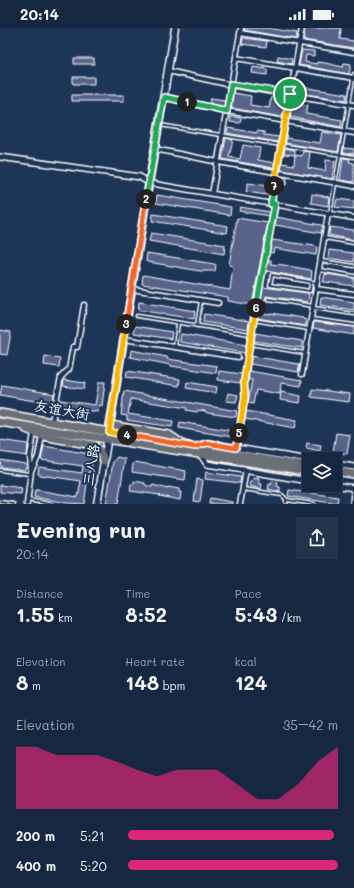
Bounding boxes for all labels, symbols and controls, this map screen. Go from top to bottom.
text: 20:14 [20,4,59,24]
pin [273,77,307,111]
icon: arrive [279,83,301,105]
pin: 1 [177,92,197,112]
text: 1 [185,94,189,109]
pin: 7 [264,176,284,196]
text: 7 [271,178,277,193]
pin: 2 [136,189,156,209]
text: 2 [143,191,149,206]
pin: 6 [246,298,266,318]
text: 6 [253,300,259,315]
pin: 3 [116,314,136,334]
text: 3 [123,316,129,331]
street label: 友谊大街 [33,395,91,424]
pin: 5 [229,423,249,443]
pin: 4 [117,425,137,445]
text: 5 [236,425,242,440]
text: 4 [124,427,130,442]
street label: 三八路 [78,443,103,487]
map controls [302,452,342,492]
button: layers [302,452,342,492]
text: Evening run [16,515,146,544]
button: share [296,517,338,559]
text: 20:14 [16,545,49,562]
text: Distance [16,586,63,601]
text: Time [125,586,150,601]
text: Pace [235,586,262,601]
text: 1.55 [16,601,54,627]
text: 8:52 [125,601,167,627]
text: 5:43 [235,601,277,627]
text: km [54,610,73,625]
text: /km [277,610,301,625]
text: Elevation [16,654,65,669]
text: Heart rate [125,654,185,669]
text: kcal [235,654,257,669]
text: 8 [16,669,28,695]
text: 148 [125,669,159,695]
text: 124 [235,669,267,695]
text: m [28,678,41,693]
text: bpm [159,678,185,693]
text: Elevation [16,716,74,733]
text: 35–42 m [283,716,338,733]
text: 200 m [16,827,55,844]
text: 5:21 [80,827,105,844]
text: 400 m [16,857,56,874]
text: 5:20 [80,857,107,874]

